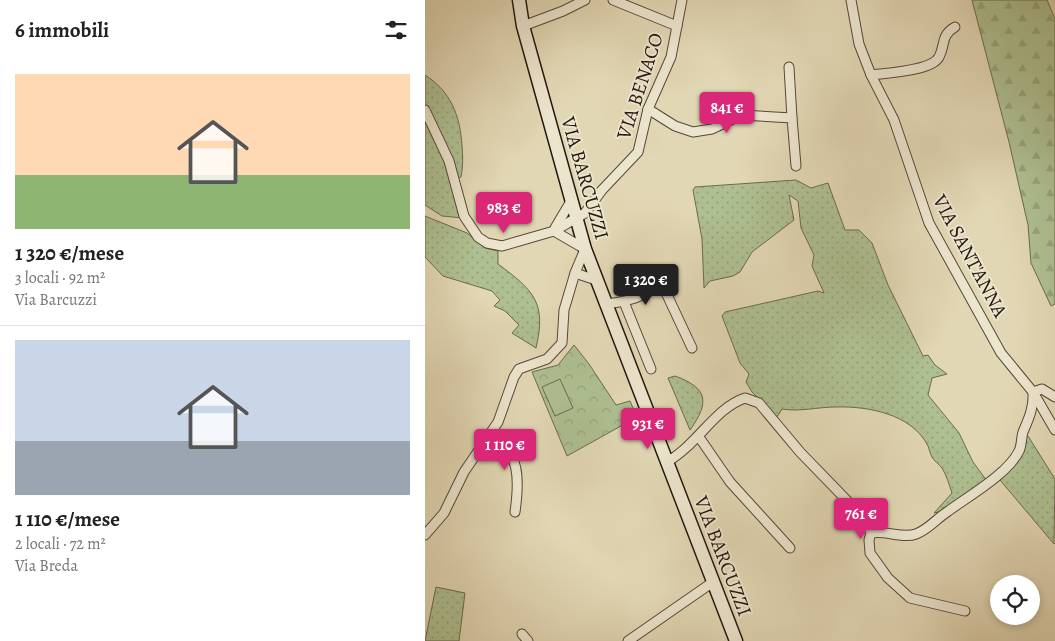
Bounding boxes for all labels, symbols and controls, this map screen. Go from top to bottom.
text: 6 immobili [15,16,109,44]
icon: filters [382,16,410,44]
street label: VIA BENACO [610,29,670,144]
pin: 841 € [692,92,762,134]
text: 841 € [711,97,743,119]
icon: home [168,107,258,197]
street label: VIA BARCUZZI [554,112,615,243]
street label: VIA SANT'ANNA [926,189,1014,322]
pin: 983 € [469,192,539,234]
text: 983 € [487,197,521,219]
text: 1 320 €/mese [15,239,124,267]
pin: 1 320 € [600,264,692,306]
text: 3 locali · 92 m² [15,267,105,289]
text: 1 320 € [624,269,668,291]
text: Via Barcuzzi [15,289,97,311]
icon: home [168,372,258,462]
pin: 931 € [613,408,683,450]
text: 931 € [632,413,664,435]
pin: 1 110 € [459,428,551,471]
text: 1 110 € [485,434,525,456]
street label: VIA BARCUZZI [687,491,758,620]
pin: 761 € [826,498,896,540]
text: 761 € [845,503,877,525]
text: 1 110 €/mese [15,505,120,533]
text: 2 locali · 72 m² [15,533,106,555]
text: Via Breda [15,555,78,577]
map controls [990,575,1040,625]
button: locate [990,575,1040,625]

